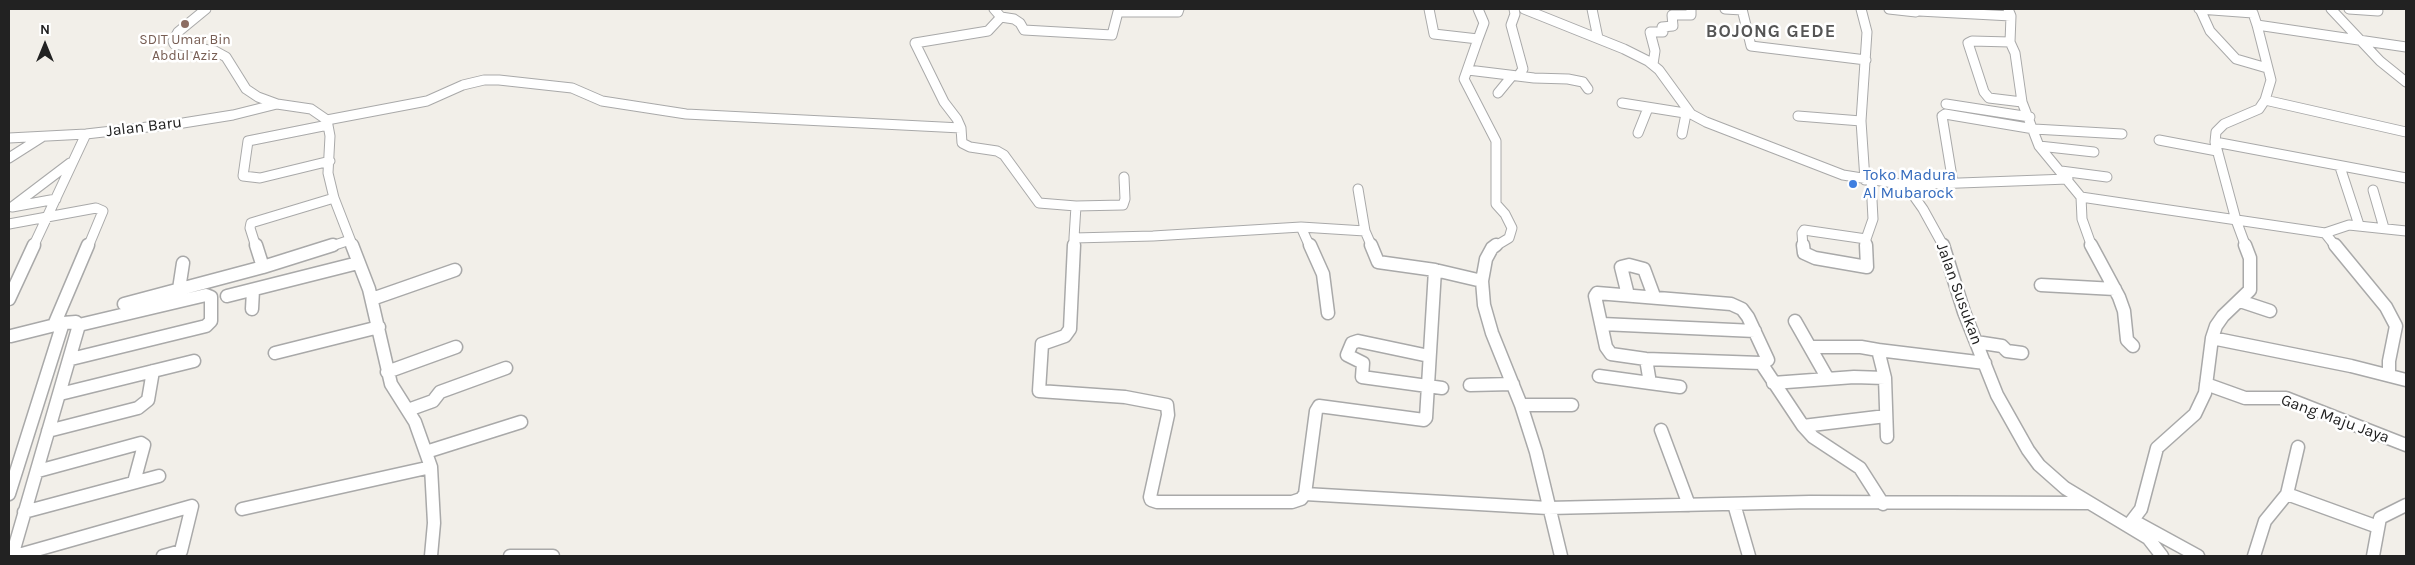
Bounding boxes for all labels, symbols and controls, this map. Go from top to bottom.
marker: SDIT Umar Bin Abdul Aziz [179,18,191,30]
north arrow [20,20,70,70]
text: N [40,21,50,38]
district label: BOJONG GEDE [1704,21,1838,43]
place label: SDIT Umar Bin Abdul Aziz [139,32,231,64]
street label: Jalan Baru [105,113,183,141]
place label: Toko Madura Al Mubarock [1863,165,1956,203]
marker: Toko Madura Al Mubarock [1847,178,1859,190]
street label: Jalan Susukan [1932,240,1986,348]
street label: Gang Maju Jaya [2278,390,2392,448]

